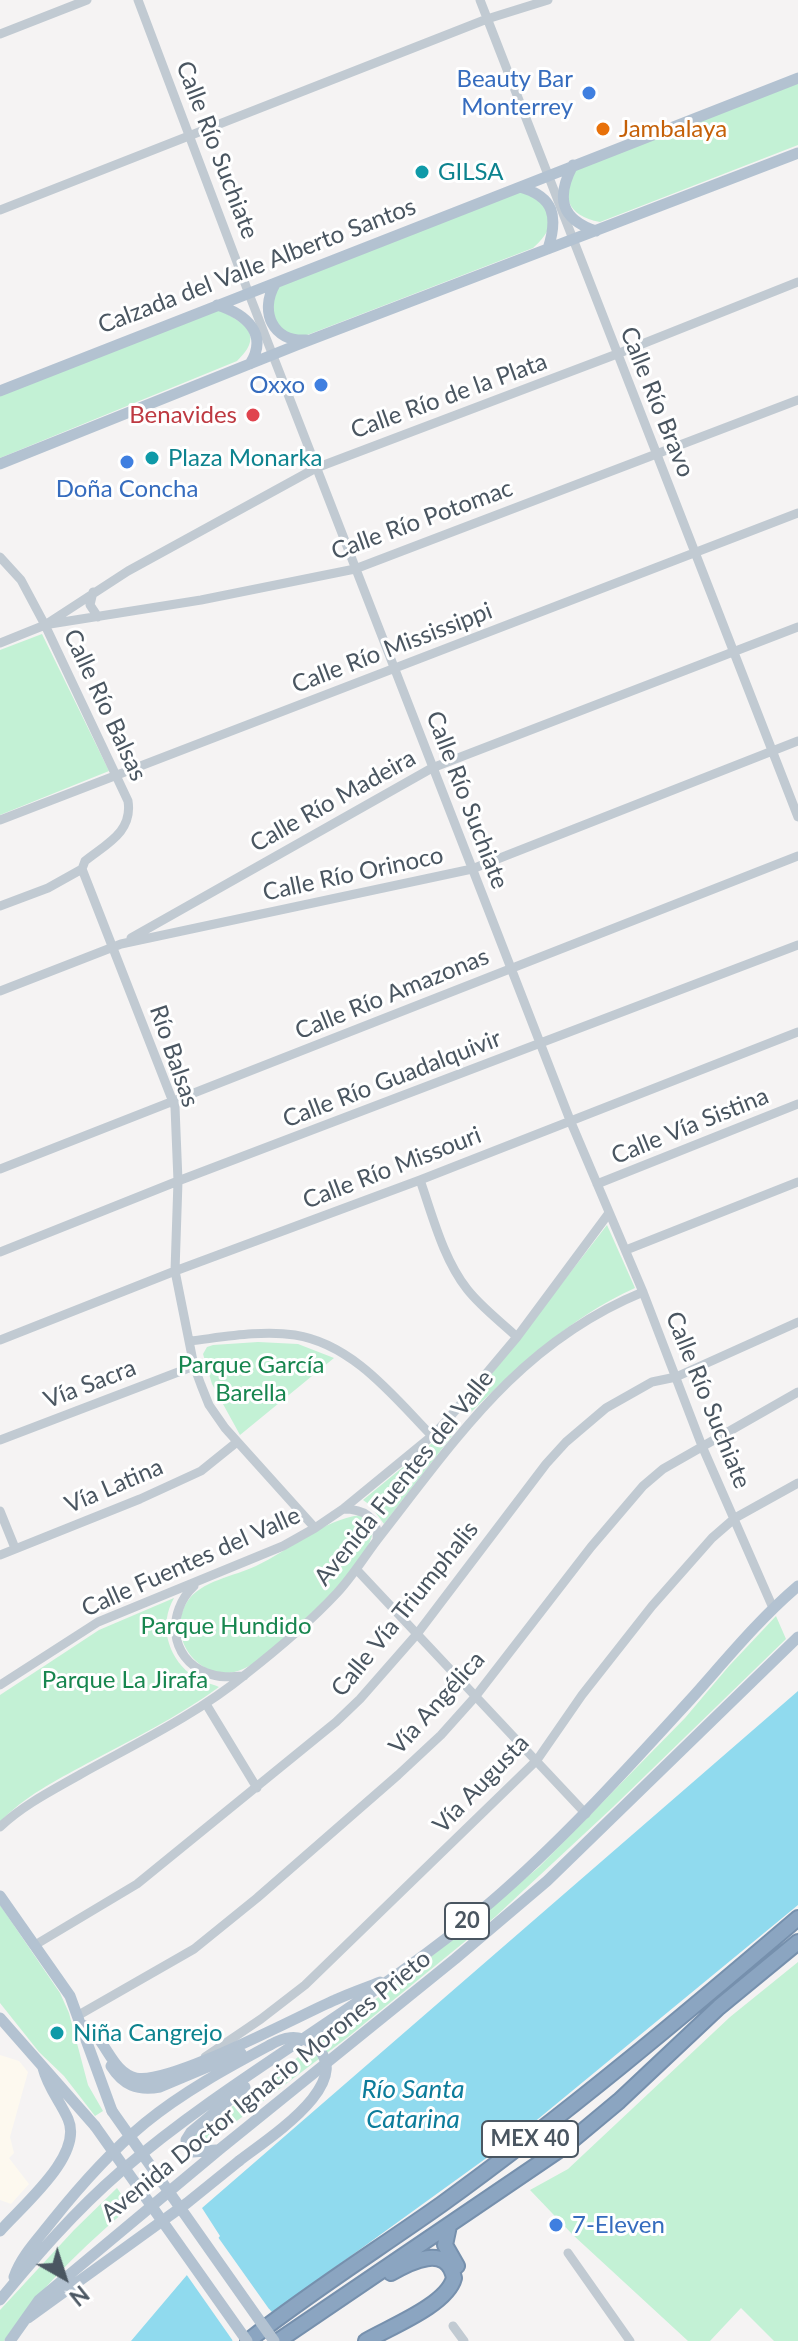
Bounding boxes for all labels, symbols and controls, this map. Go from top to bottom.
street label: Calle Río Suchiate [170,57,264,243]
place label: Beauty Bar Monterrey [457,65,573,121]
marker: Beauty Bar Monterrey [580,84,598,102]
place label: Jambalaya [619,115,727,143]
marker: Jambalaya [594,120,612,138]
place label: GILSA [438,158,504,186]
marker: GILSA [413,163,431,181]
street label: Calzada del Valle Alberto Santos [94,192,420,340]
street label: Calle Río Bravo [614,323,700,481]
street label: Calle Río de la Plata [347,347,551,445]
place label: Oxxo [249,371,305,399]
marker: Oxxo [312,376,330,394]
place label: Benavides [129,401,237,429]
marker: Benavides [244,406,262,424]
place label: Plaza Monarka [168,444,323,472]
marker: Plaza Monarka [143,449,161,467]
marker: Doña Concha [118,453,136,471]
street label: Calle Río Potomac [327,474,517,566]
place label: Doña Concha [56,475,198,503]
street label: Calle Río Mississippi [288,597,496,699]
street label: Calle Río Balsas [57,625,153,785]
street label: Calle Río Suchiate [420,707,514,893]
street label: Calle Río Madeira [245,744,421,858]
street label: Calle Río Orinoco [260,841,446,907]
street label: Calle Río Amazonas [291,942,493,1046]
street label: Río Balsas [143,1001,205,1111]
street label: Calle Río Guadalquivir [279,1024,505,1134]
street label: Calle Vía Sistina [607,1081,773,1171]
street label: Calle Río Missouri [299,1121,485,1215]
street label: Calle Río Suchiate [659,1307,757,1493]
park label: Parque García Barella [178,1351,324,1407]
street label: Vía Sacra [40,1353,140,1415]
street label: Avenida Fuentes del Valle [308,1365,500,1591]
street label: Vía Latina [61,1452,167,1520]
street label: Calle Fuentes del Valle [77,1501,305,1623]
street label: Calle Vía Triumphalis [325,1515,485,1703]
park label: Parque Hundido [141,1612,311,1640]
street label: Vía Angélica [383,1645,491,1761]
park label: Parque La Jirafa [42,1666,208,1694]
street label: Vía Augusta [427,1729,535,1839]
road number: 20 [445,1903,489,1939]
street label: Avenida Doctor Ignacio Morones Prieto [96,1944,436,2228]
place label: Niña Cangrejo [73,2019,222,2047]
marker: Niña Cangrejo [48,2024,66,2042]
water label: Río Santa Catarina [362,2074,464,2136]
road number: MEX 40 [482,2121,578,2157]
place label: 7-Eleven [572,2211,665,2239]
marker: 7-Eleven [547,2216,565,2234]
north arrow [24,2237,104,2317]
text: N [64,2280,95,2312]

